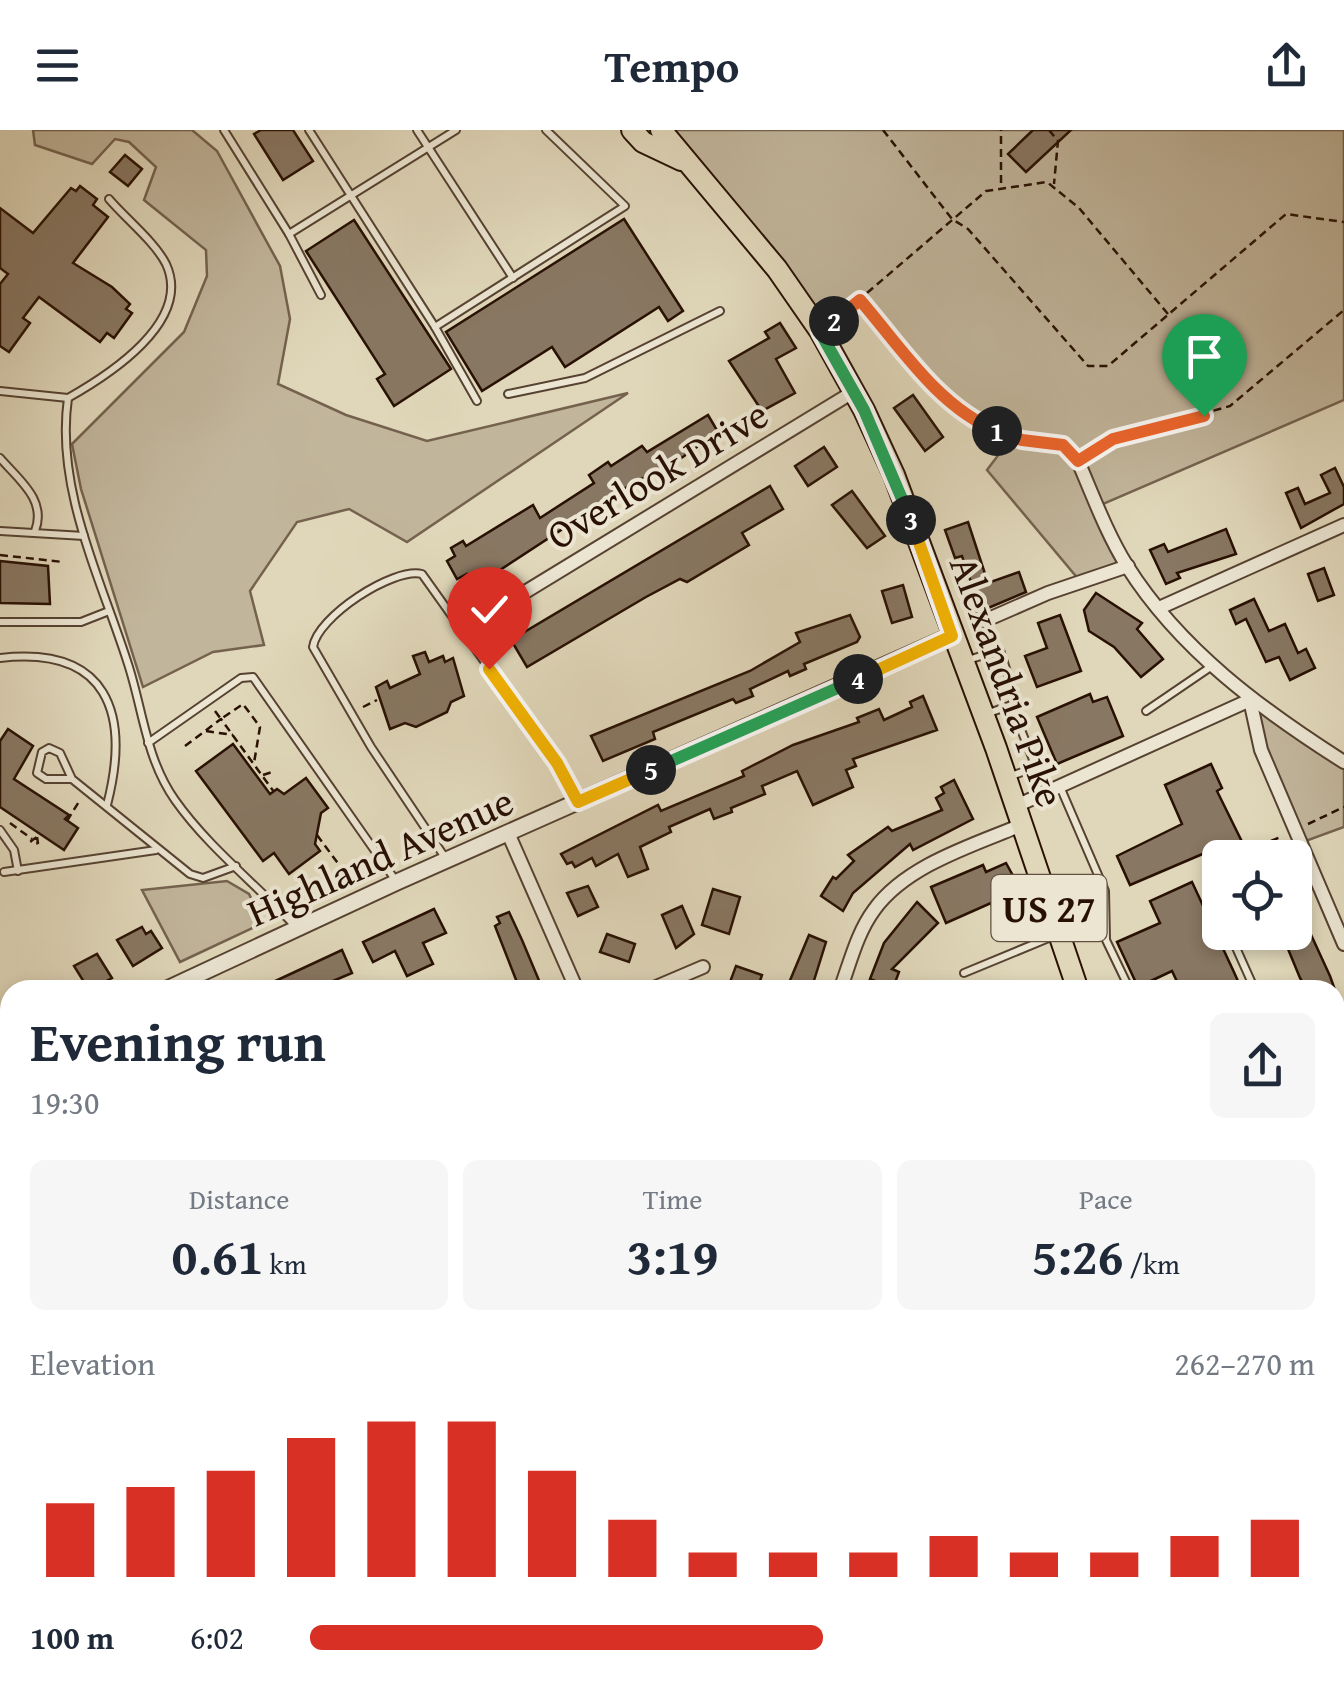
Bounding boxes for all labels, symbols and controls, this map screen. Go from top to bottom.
text: Tempo [605,33,740,98]
icon: menu [30,38,85,93]
icon: share [1259,38,1314,93]
pin: 2 [809,296,859,346]
text: 2 [827,300,841,341]
pin [1162,314,1247,417]
icon: arrive [1177,329,1232,384]
street label: Overlook Drive [535,384,779,564]
pin: 1 [972,406,1022,456]
text: 1 [990,410,1004,451]
pin: 3 [886,495,936,545]
text: 3 [904,499,918,540]
street label: Alexandria Pike [935,547,1081,815]
pin [447,567,532,670]
icon: check [462,582,517,637]
pin: 4 [833,654,883,704]
text: 4 [851,658,865,699]
pin: 5 [626,745,676,795]
text: 5 [644,749,658,790]
street label: Highland Avenue [237,771,523,941]
map controls [1202,840,1312,950]
button: locate [1202,840,1312,950]
road number: US 27 [992,875,1106,941]
text: Evening run [30,1001,326,1081]
button: share [1210,1013,1315,1118]
text: 19:30 [30,1079,99,1126]
text: Distance [189,1178,289,1219]
text: Time [643,1178,702,1219]
text: Pace [1079,1178,1133,1219]
text: 0.61 [172,1219,263,1292]
text: 3:19 [627,1219,718,1292]
text: 5:26 [1032,1219,1124,1292]
text: km [263,1243,307,1284]
text: /km [1124,1243,1180,1284]
text: Elevation [30,1340,155,1387]
text: 262–270 m [1174,1340,1315,1387]
text: 100 m [30,1614,114,1661]
text: 6:02 [190,1614,244,1661]

